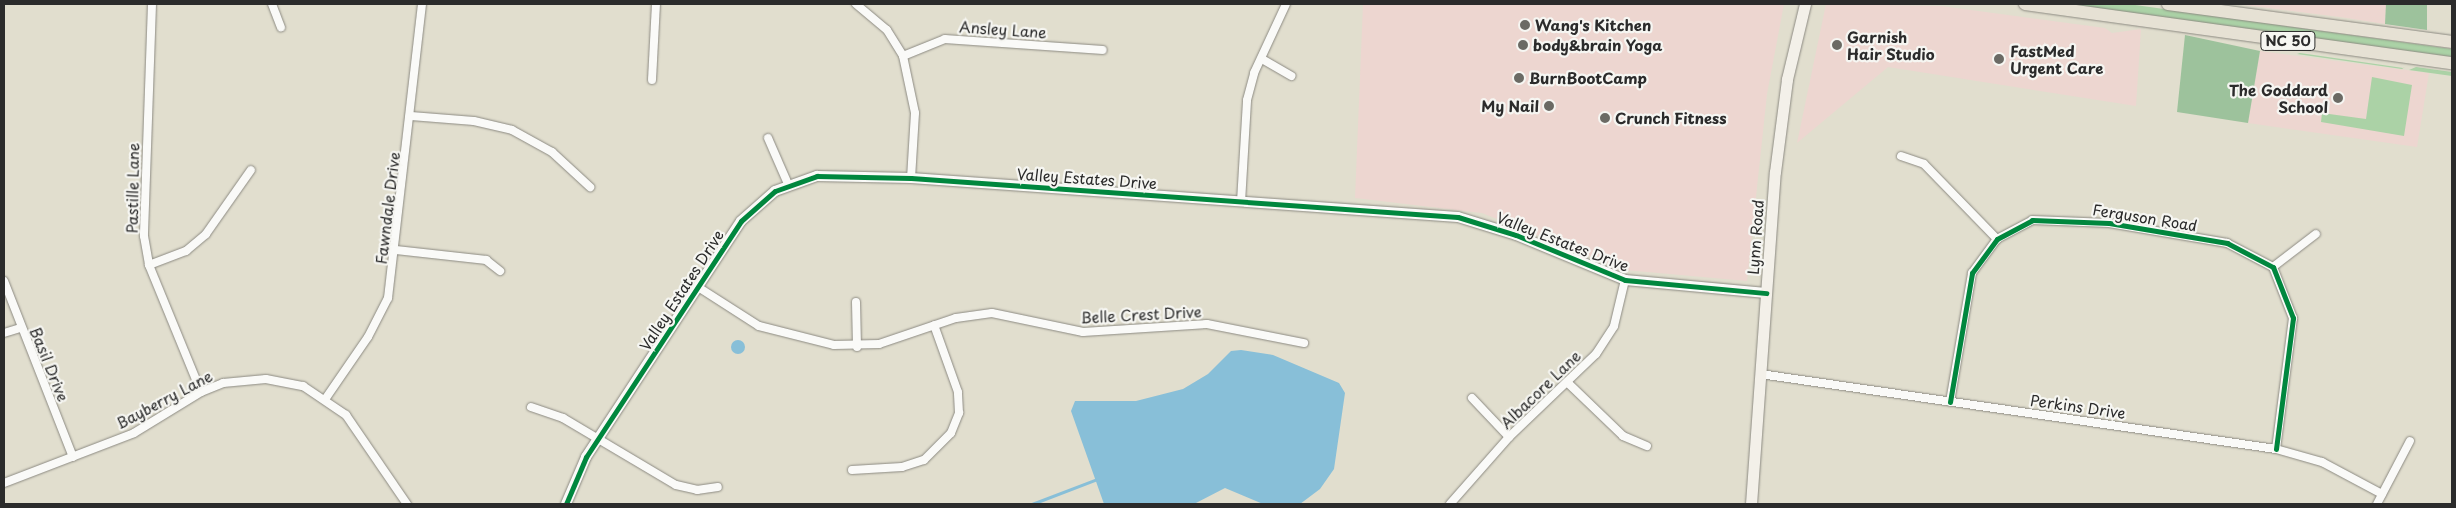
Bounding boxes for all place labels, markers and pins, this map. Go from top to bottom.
place label: Wang's Kitchen [1535,16,1652,34]
marker: Wang's Kitchen [1519,19,1531,31]
place label: Garnish Hair Studio [1847,27,1934,62]
place label: body&brain Yoga [1533,36,1661,54]
marker: body&brain Yoga [1517,39,1529,51]
marker: Garnish Hair Studio [1831,39,1843,51]
place label: FastMed Urgent Care [2010,41,2104,76]
marker: FastMed Urgent Care [1992,52,2006,66]
place label: BurnBootCamp [1529,69,1647,87]
marker: BurnBootCamp [1513,72,1525,84]
place label: The Goddard School [2229,80,2328,115]
marker: The Goddard School [2332,92,2344,104]
place label: My Nail [1481,97,1539,115]
marker: My Nail [1543,100,1555,112]
place label: Crunch Fitness [1615,109,1727,127]
marker: Crunch Fitness [1599,112,1611,124]

